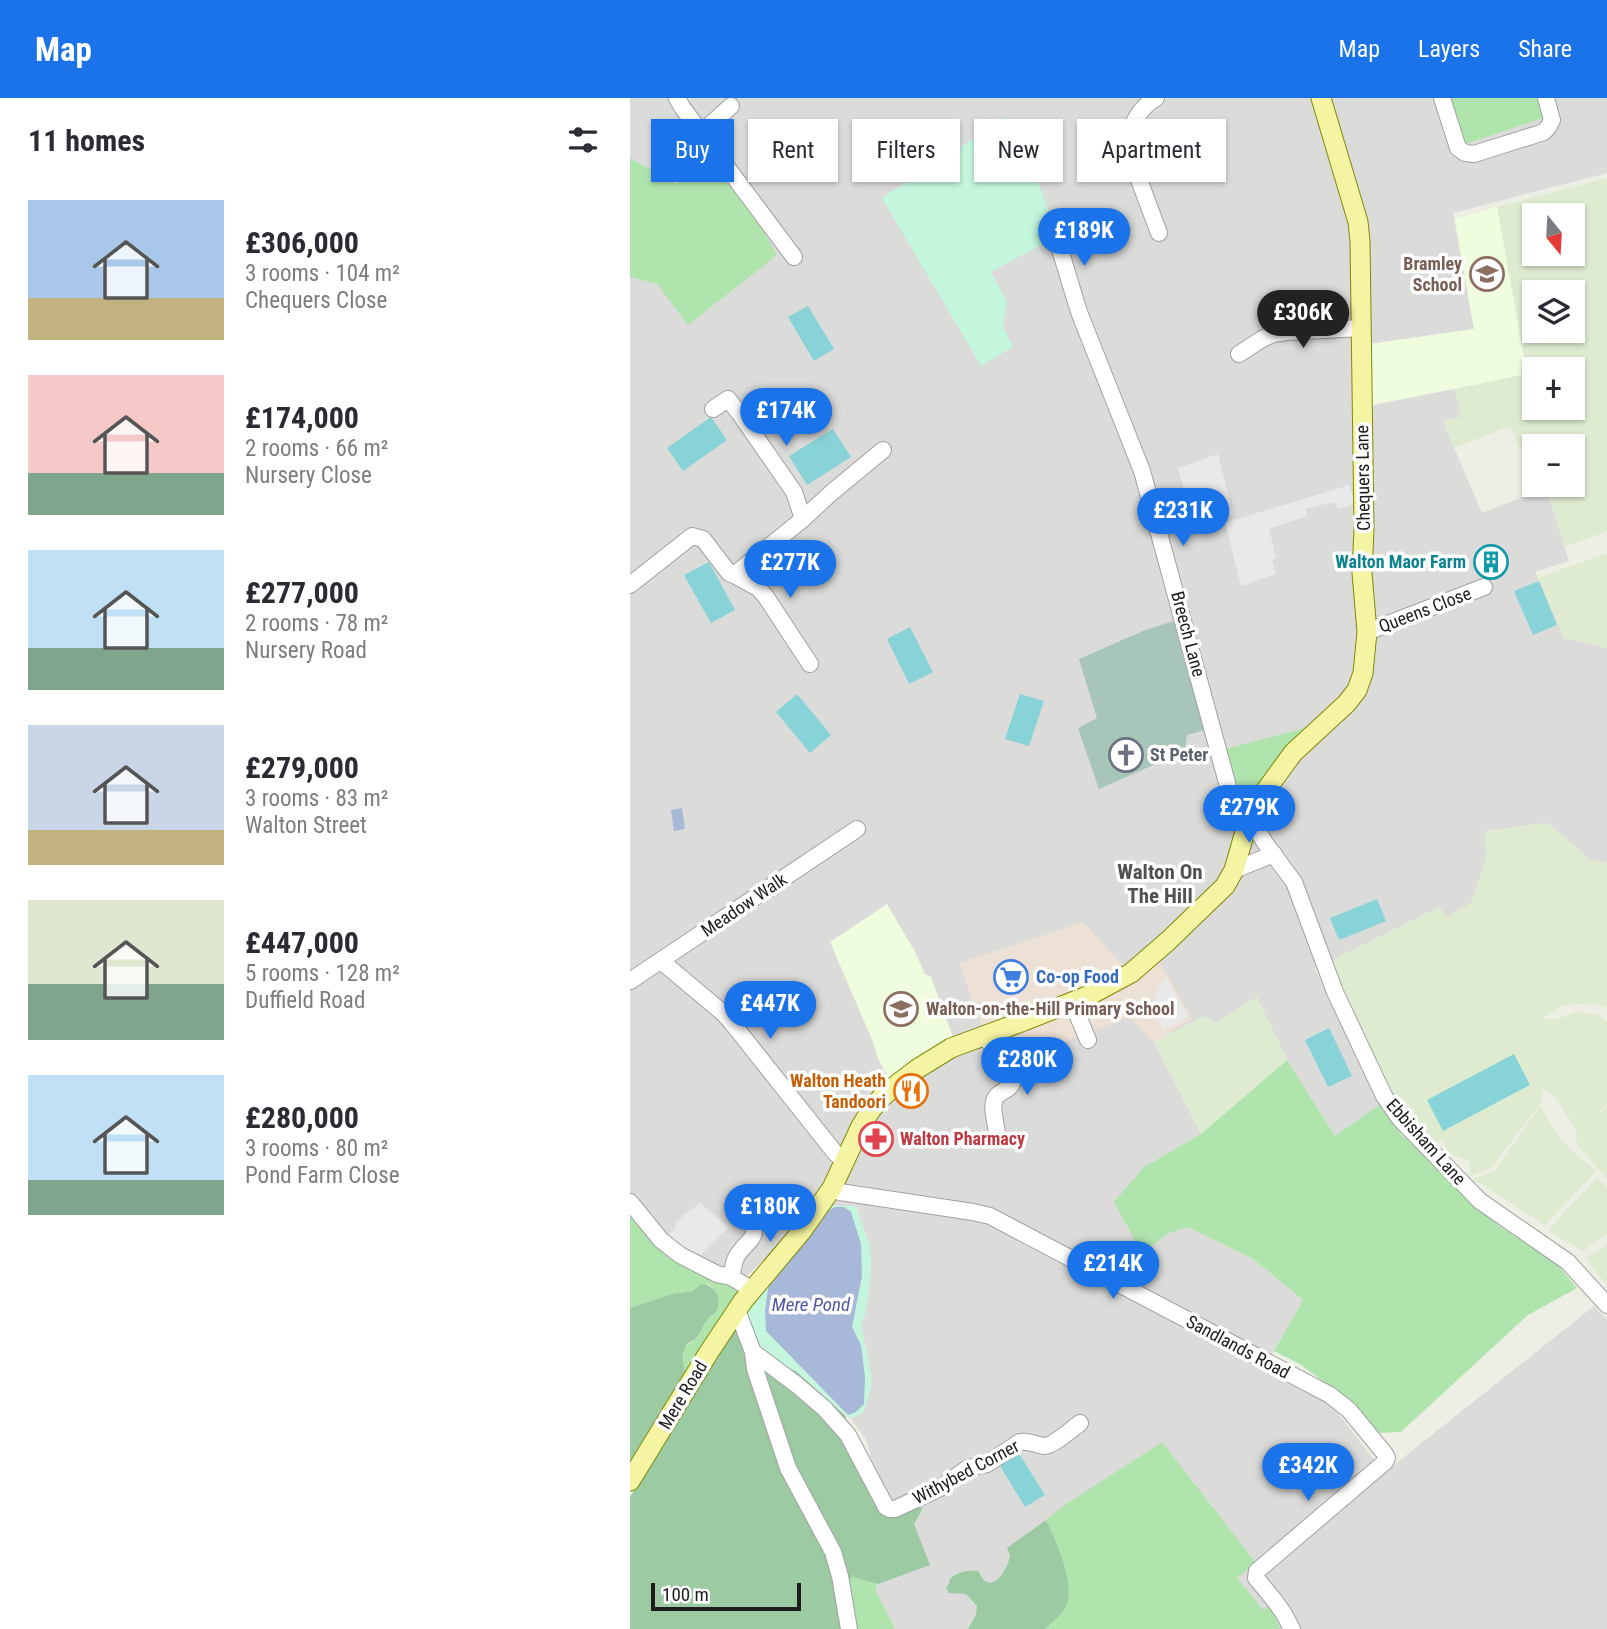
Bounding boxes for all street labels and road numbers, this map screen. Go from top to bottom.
street label: Chequers Lane [1351,425,1374,531]
street label: Queens Close [1376,582,1474,637]
street label: Breech Lane [1167,589,1210,679]
street label: Meadow Walk [697,868,791,941]
street label: Ebbisham Lane [1382,1094,1470,1189]
street label: Sandlands Road [1183,1310,1294,1383]
street label: Mere Road [654,1357,711,1433]
street label: Withybed Corner [909,1435,1023,1508]

